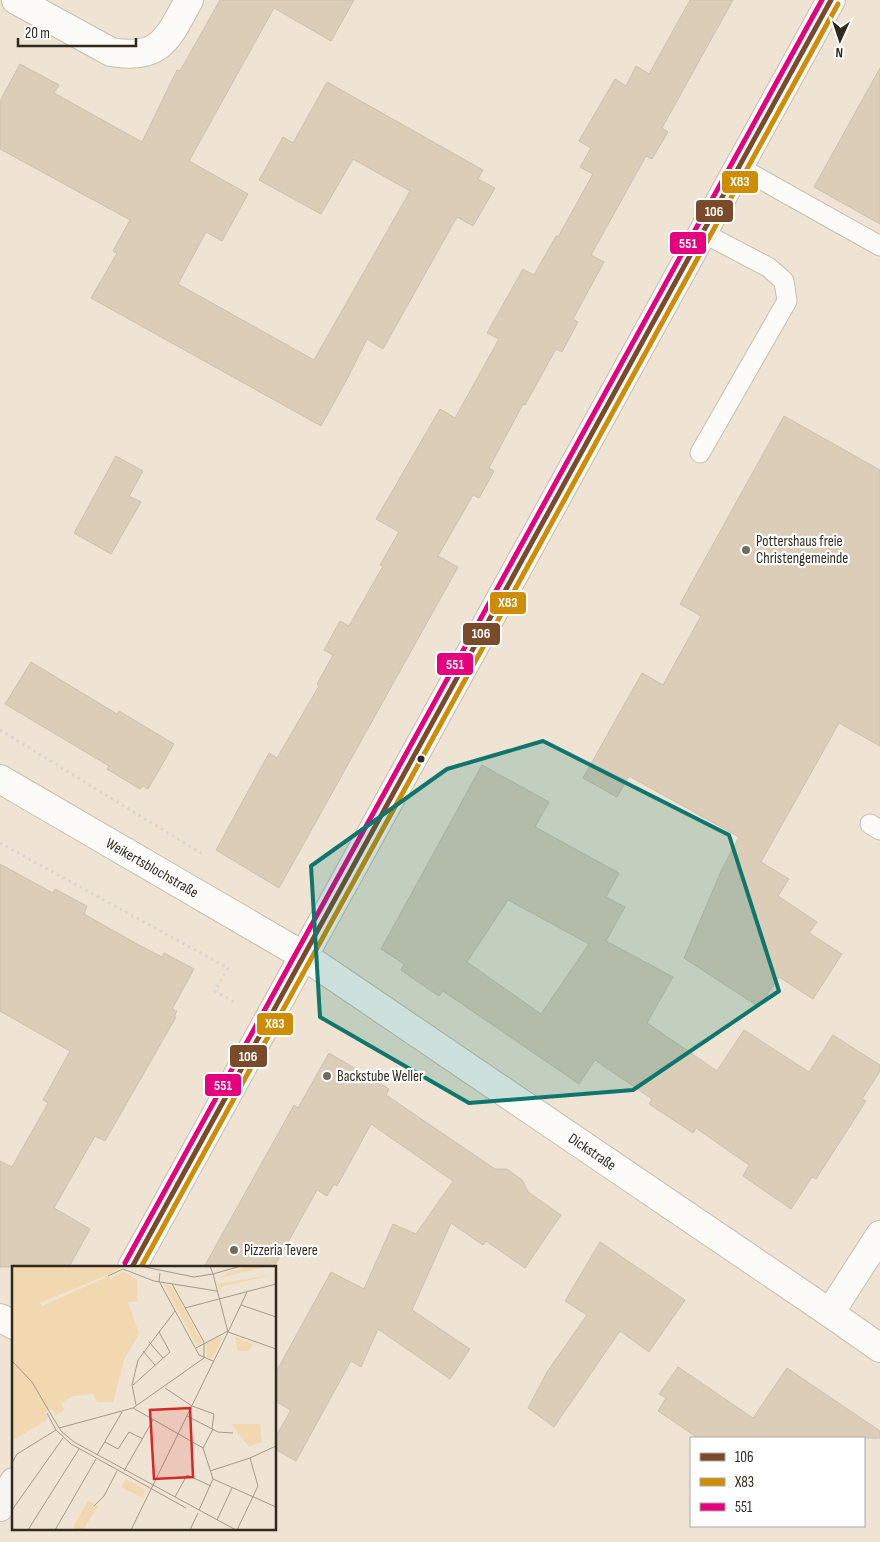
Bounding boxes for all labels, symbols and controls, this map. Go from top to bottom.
scale bar [18,15,135,47]
north arrow [815,15,865,65]
text: 20 m [25,24,50,43]
text: N [835,44,844,61]
line badge: X83 [721,170,759,194]
text: X83 [729,173,750,190]
line badge: 106 [695,199,734,223]
text: 106 [705,203,724,220]
line badge: 551 [669,231,707,255]
text: 551 [679,235,697,252]
place label: Pottershaus freie Christengemeinde [756,532,848,568]
marker: Pottershaus freie Christengemeinde [740,544,752,556]
line badge: X83 [489,591,527,615]
text: X83 [497,594,518,611]
line badge: 106 [462,622,501,646]
text: 106 [472,625,491,642]
line badge: 551 [436,652,474,676]
text: 551 [446,656,464,673]
unlabelled marker [416,754,426,764]
street label: Weikertsblochstraße [102,834,202,902]
line badge: X83 [256,1012,294,1036]
text: X83 [264,1015,285,1032]
line badge: 106 [229,1044,268,1068]
text: 106 [239,1048,258,1065]
place label: Backstube Weller [337,1067,424,1086]
marker: Backstube Weller [321,1070,333,1082]
line badge: 551 [204,1073,242,1097]
text: 551 [214,1077,232,1094]
street label: Dickstraße [564,1129,620,1175]
place label: Pizzeria Tevere [244,1241,318,1260]
marker: Pizzeria Tevere [228,1244,240,1256]
inset map [12,1266,276,1530]
legend [690,1437,865,1527]
text: 106 [735,1448,754,1467]
text: X83 [734,1473,754,1492]
text: 551 [735,1498,753,1517]

